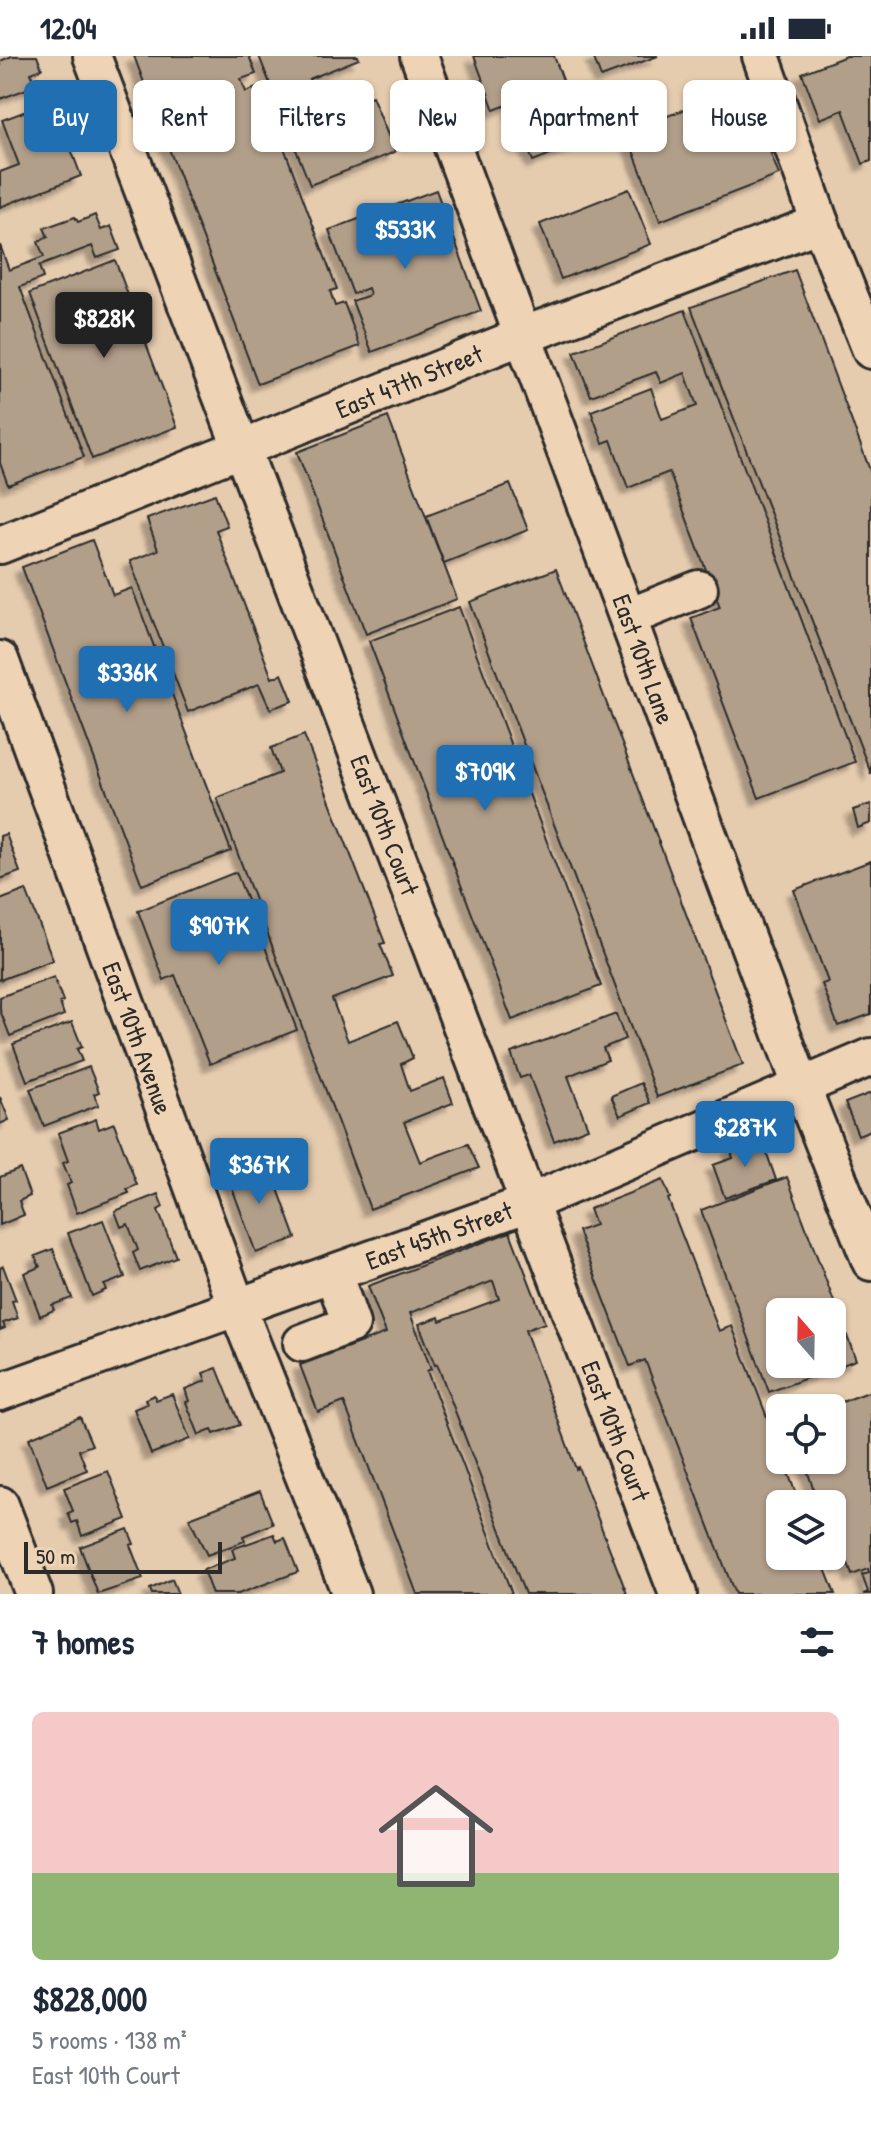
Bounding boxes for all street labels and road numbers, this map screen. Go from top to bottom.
street label: East 47th Street [330,335,489,426]
street label: East 10th Lane [604,589,684,729]
street label: East 10th Court [342,750,428,901]
street label: East 10th Avenue [94,957,182,1119]
street label: East 45th Street [361,1192,518,1278]
street label: East 10th Court [573,1356,659,1507]

